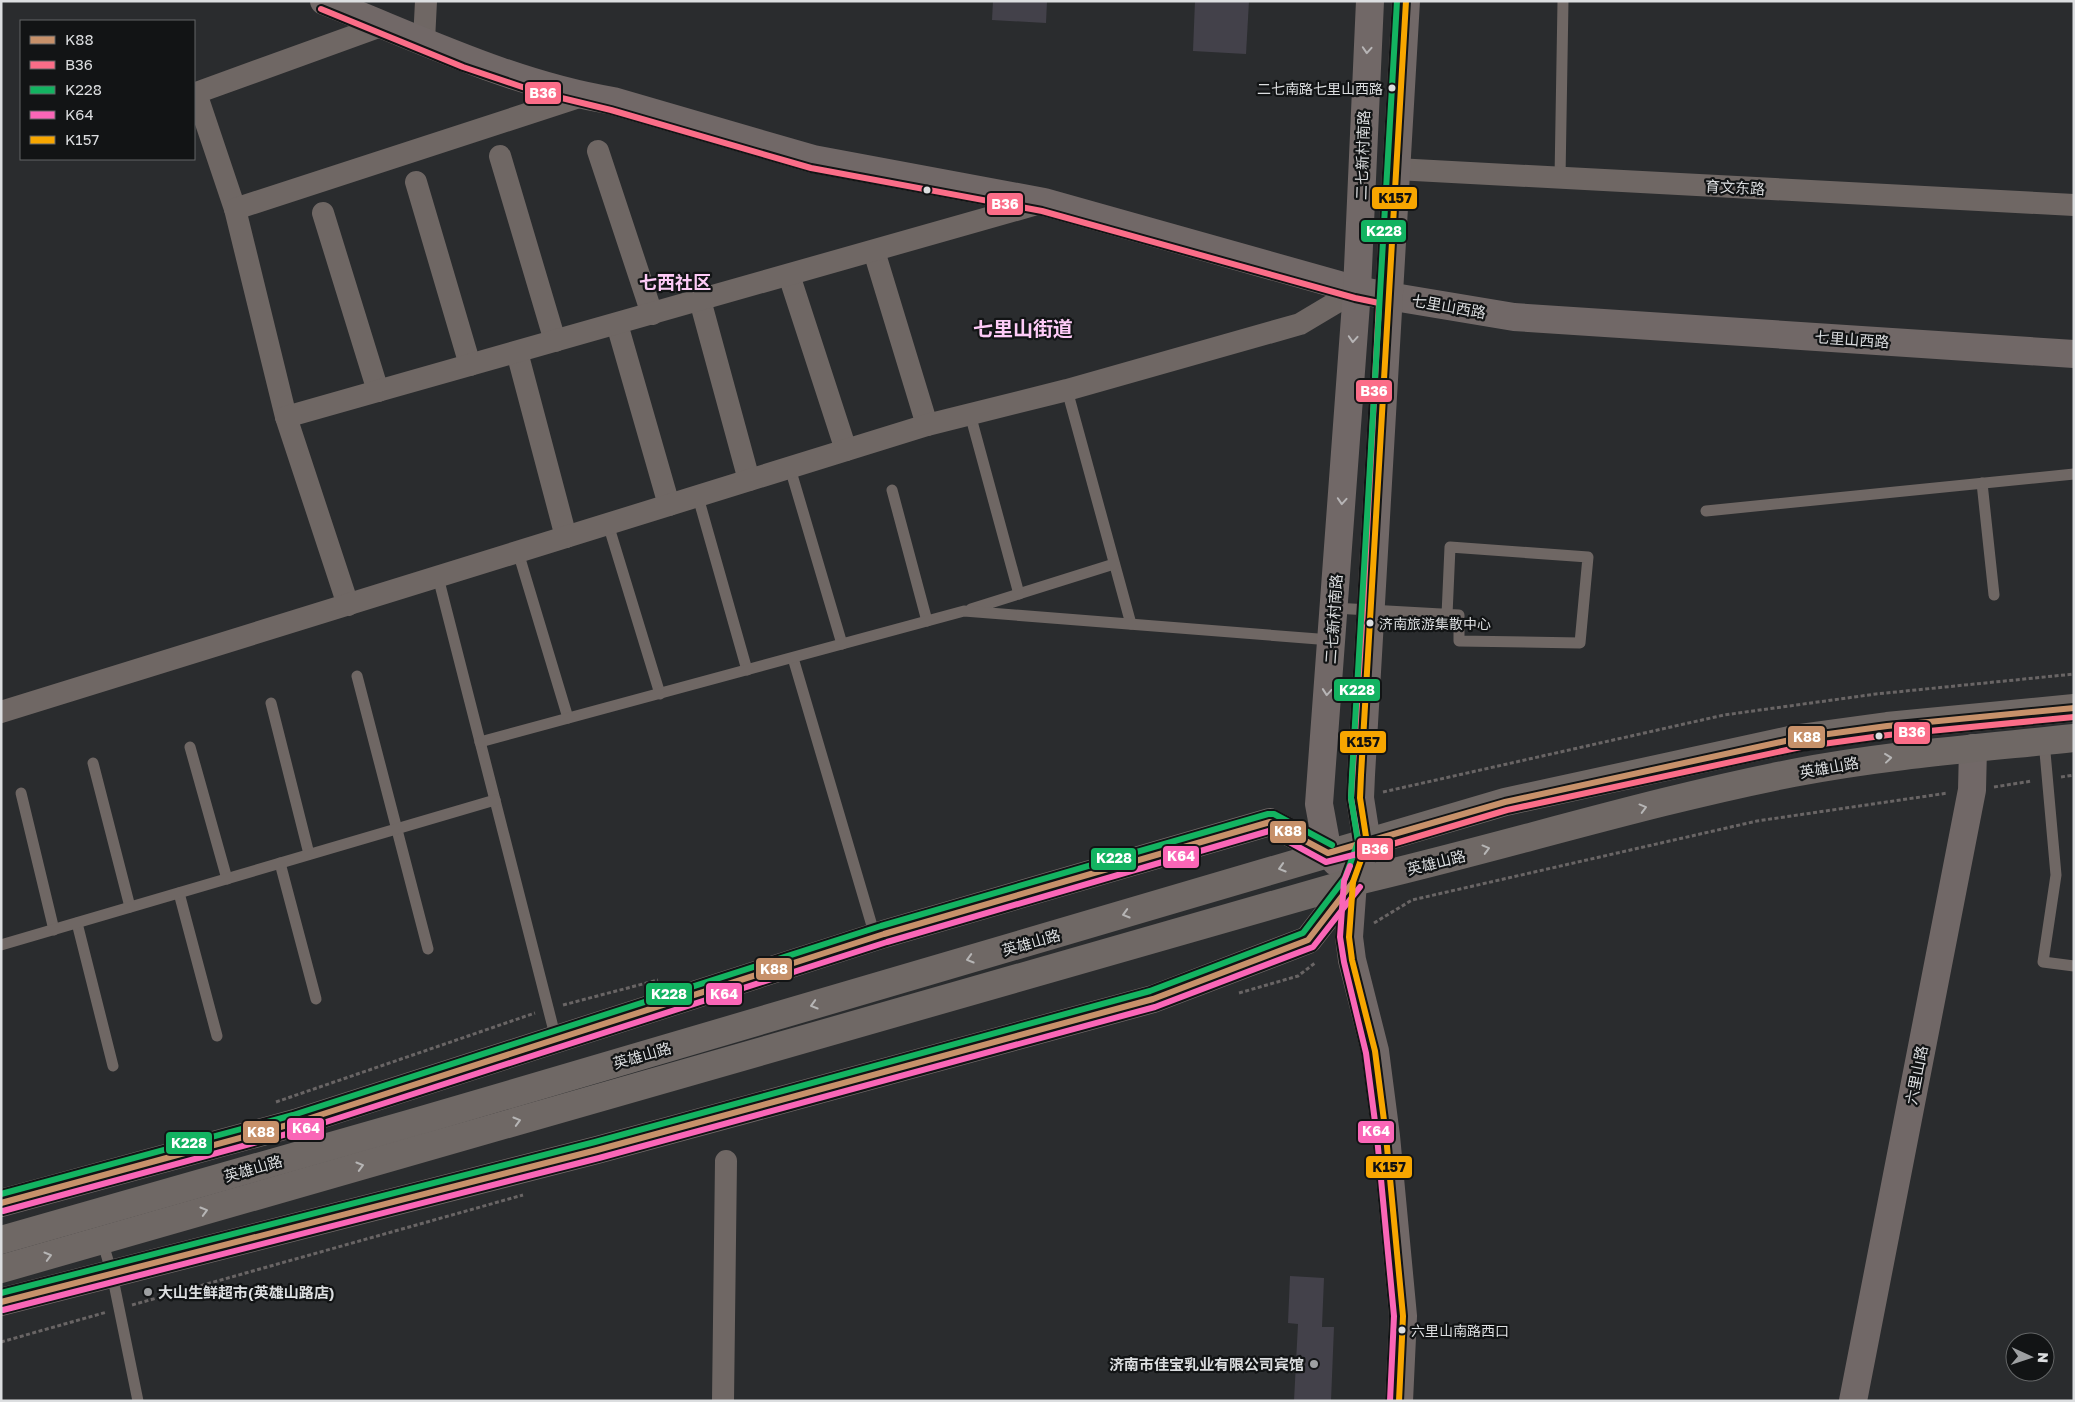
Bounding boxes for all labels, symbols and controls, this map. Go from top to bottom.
legend [20,20,195,160]
text: K88 [65,30,94,48]
one-way arrow [1362,46,1373,54]
text: B36 [65,55,93,73]
text: K228 [65,80,102,98]
place label: 二七南路七里山西路 [1257,80,1383,97]
line badge: B36 [524,81,562,105]
marker: 二七南路七里山西路 [1387,83,1397,93]
text: B36 [529,84,557,101]
text: K64 [65,105,94,123]
street label: 二七新村南路 [1351,110,1373,200]
text: K157 [65,130,99,148]
street label: 育文东路 [1705,176,1765,198]
unlabelled marker [922,185,932,195]
line badge: K157 [1371,186,1418,210]
text: K157 [1378,189,1412,206]
line badge: B36 [986,192,1024,216]
text: B36 [991,195,1019,212]
line badge: K228 [1360,219,1407,243]
text: K228 [1366,222,1402,239]
district label: 七西社区 [639,271,711,293]
street label: 七里山西路 [1410,291,1488,321]
district label: 七里山街道 [973,316,1073,340]
street label: 七里山西路 [1814,327,1890,351]
one-way arrow [1348,335,1359,343]
line badge: B36 [1355,379,1393,403]
text: B36 [1360,382,1388,399]
one-way arrow [1336,497,1347,505]
street label: 二七新村南路 [1321,573,1345,665]
place label: 济南旅游集散中心 [1379,615,1491,632]
marker: 济南旅游集散中心 [1365,618,1375,628]
line badge: K228 [1333,678,1381,702]
text: K228 [1339,681,1375,698]
one-way arrow [1322,688,1333,696]
line badge: B36 [1893,721,1931,745]
text: B36 [1898,723,1926,740]
line badge: K88 [1787,725,1826,749]
text: K88 [1793,728,1821,745]
line badge: K157 [1339,730,1387,754]
unlabelled marker [1874,731,1884,741]
text: K157 [1346,733,1380,750]
street label: 英雄山路 [1798,753,1860,781]
one-way arrow [1884,753,1892,764]
one-way arrow [1638,803,1647,814]
line badge: K88 [1269,820,1307,844]
text: K88 [1274,822,1302,839]
line badge: B36 [1356,837,1394,861]
text: B36 [1361,840,1389,857]
line badge: K64 [1162,845,1200,869]
one-way arrow [1481,845,1489,855]
street label: 英雄山路 [1405,846,1467,878]
line badge: K228 [1090,847,1137,871]
text: K64 [1167,847,1195,864]
text: K228 [1096,849,1132,866]
one-way arrow [1278,862,1286,872]
one-way arrow [1122,908,1131,918]
street label: 英雄山路 [1000,925,1062,959]
one-way arrow [966,954,975,964]
line badge: K88 [755,957,793,981]
text: K88 [760,960,788,977]
line badge: K228 [645,982,693,1006]
line badge: K64 [705,982,743,1006]
text: K228 [651,985,687,1002]
text: K64 [710,985,738,1002]
one-way arrow [810,999,819,1009]
street label: 英雄山路 [611,1038,673,1072]
street label: 六里山路 [1901,1044,1931,1106]
line badge: K64 [286,1117,325,1141]
one-way arrow [512,1117,520,1127]
text: K64 [292,1119,320,1136]
line badge: K88 [242,1120,280,1144]
line badge: K64 [1357,1120,1395,1144]
text: K64 [1362,1122,1390,1139]
text: K88 [247,1123,275,1140]
line badge: K228 [165,1131,213,1155]
text: K228 [171,1134,207,1151]
street label: 英雄山路 [222,1151,284,1185]
line badge: K157 [1365,1155,1413,1179]
text: K157 [1372,1158,1406,1175]
one-way arrow [356,1161,365,1172]
one-way arrow [200,1206,208,1216]
one-way arrow [43,1251,52,1261]
place label: 大山生鲜超市(英雄山路店) [158,1283,334,1301]
marker: 大山生鲜超市(英雄山路店) [142,1286,154,1298]
place label: 六里山南路西口 [1411,1322,1509,1339]
marker: 六里山南路西口 [1397,1325,1407,1335]
north arrow [2005,1332,2055,1382]
text: N [2035,1352,2052,1363]
place label: 济南市佳宝乳业有限公司宾馆 [1109,1355,1304,1373]
marker: 济南市佳宝乳业有限公司宾馆 [1308,1358,1320,1370]

